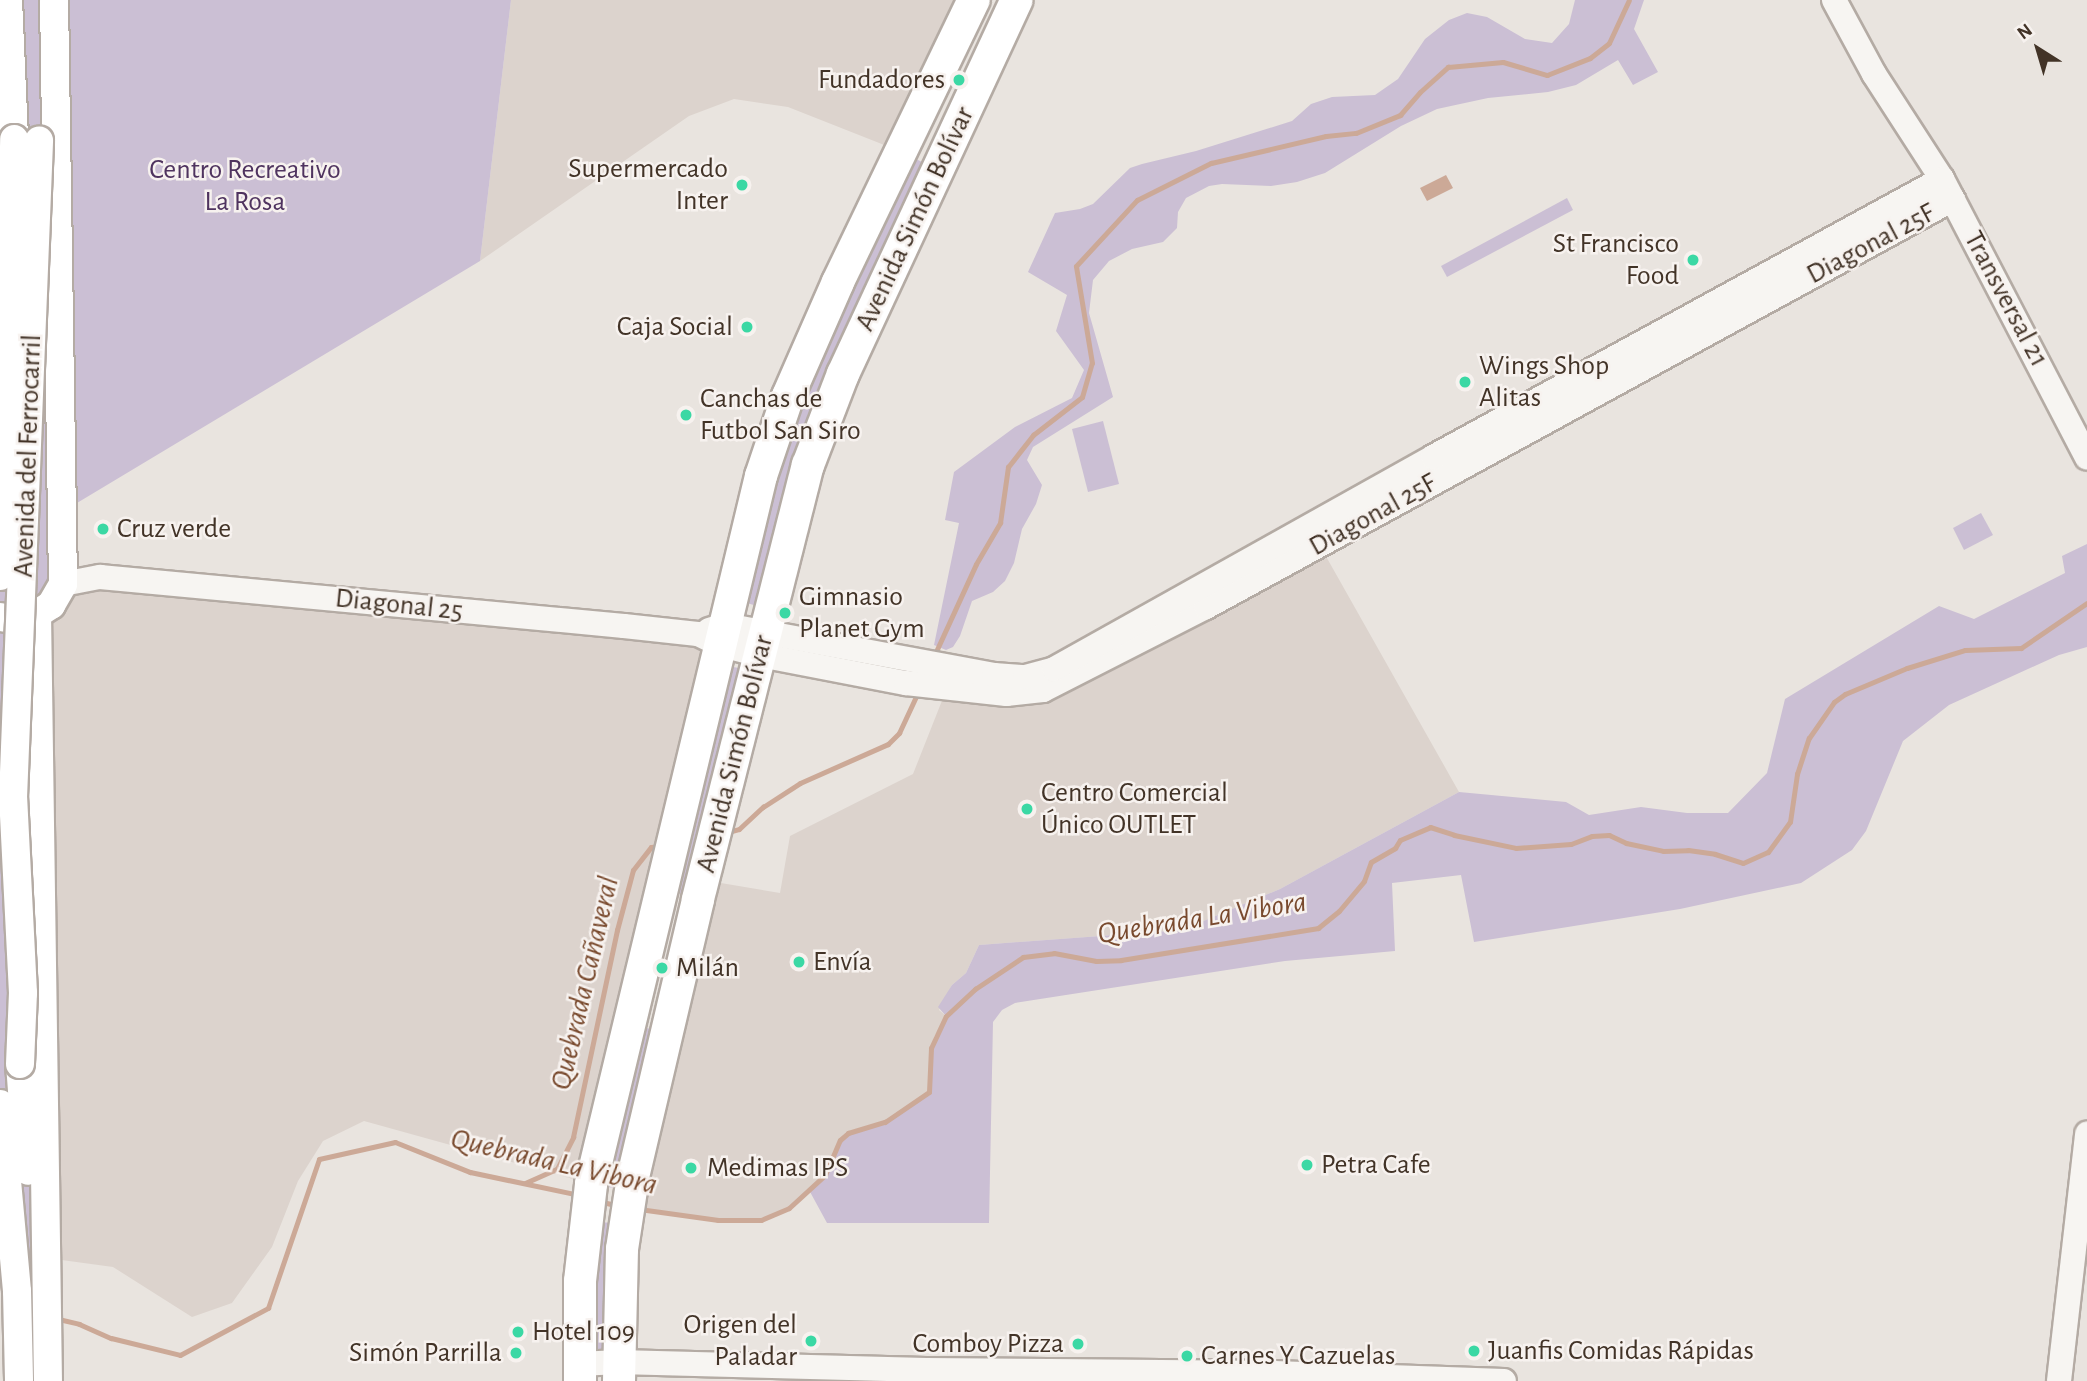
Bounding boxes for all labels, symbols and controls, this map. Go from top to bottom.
north arrow [2003,14,2073,84]
text: N [2014,20,2036,43]
place label: Fundadores [818,63,945,97]
marker: Fundadores [951,72,967,88]
street label: Avenida Simón Bolívar [848,102,982,336]
place label: Supermercado Inter [568,152,728,218]
park label: Centro Recreativo La Rosa [149,153,341,219]
marker: Supermercado Inter [734,177,750,193]
street label: Diagonal 25F [1801,196,1941,292]
street label: Transversal 21 [1956,225,2056,373]
place label: St Francisco Food [1553,227,1679,293]
marker: St Francisco Food [1685,252,1701,268]
place label: Caja Social [617,310,733,344]
marker: Caja Social [739,319,755,335]
street label: Avenida del Ferrocarril [7,334,49,578]
place label: Wings Shop Alitas [1479,349,1609,415]
marker: Wings Shop Alitas [1457,374,1473,390]
place label: Canchas de Futbol San Siro [700,382,861,448]
marker: Canchas de Futbol San Siro [678,407,694,423]
street label: Diagonal 25F [1303,466,1443,564]
place label: Cruz verde [117,512,231,546]
marker: Cruz verde [95,521,111,537]
place label: Gimnasio Planet Gym [799,580,925,646]
street label: Diagonal 25 [333,582,465,628]
marker: Gimnasio Planet Gym [777,605,793,621]
street label: Avenida Simón Bolívar [689,632,781,876]
place label: Centro Comercial Único OUTLET [1041,776,1228,842]
marker: Centro Comercial Único OUTLET [1019,801,1035,817]
water label: Quebrada Cañaveral [543,873,627,1093]
water label: Quebrada La Vibora [1095,884,1309,952]
place label: Envía [813,945,872,979]
place label: Milán [676,951,739,985]
marker: Envía [791,954,807,970]
marker: Milán [654,960,670,976]
water label: Quebrada La Vibora [447,1121,661,1203]
place label: Petra Cafe [1321,1148,1431,1182]
place label: Medimas IPS [707,1151,848,1185]
marker: Petra Cafe [1299,1157,1315,1173]
marker: Medimas IPS [681,1158,701,1178]
place label: Origen del Paladar [683,1308,797,1374]
place label: Hotel 109 [532,1315,635,1349]
marker: Hotel 109 [510,1324,526,1340]
place label: Comboy Pizza [912,1327,1064,1361]
marker: Origen del Paladar [803,1333,819,1349]
place label: Juanfis Comidas Rápidas [1488,1334,1754,1368]
place label: Simón Parrilla [349,1336,502,1370]
marker: Comboy Pizza [1070,1336,1086,1352]
place label: Carnes Y Cazuelas [1201,1339,1395,1373]
marker: Juanfis Comidas Rápidas [1466,1343,1482,1359]
marker: Simón Parrilla [508,1345,524,1361]
marker: Carnes Y Cazuelas [1179,1348,1195,1364]

